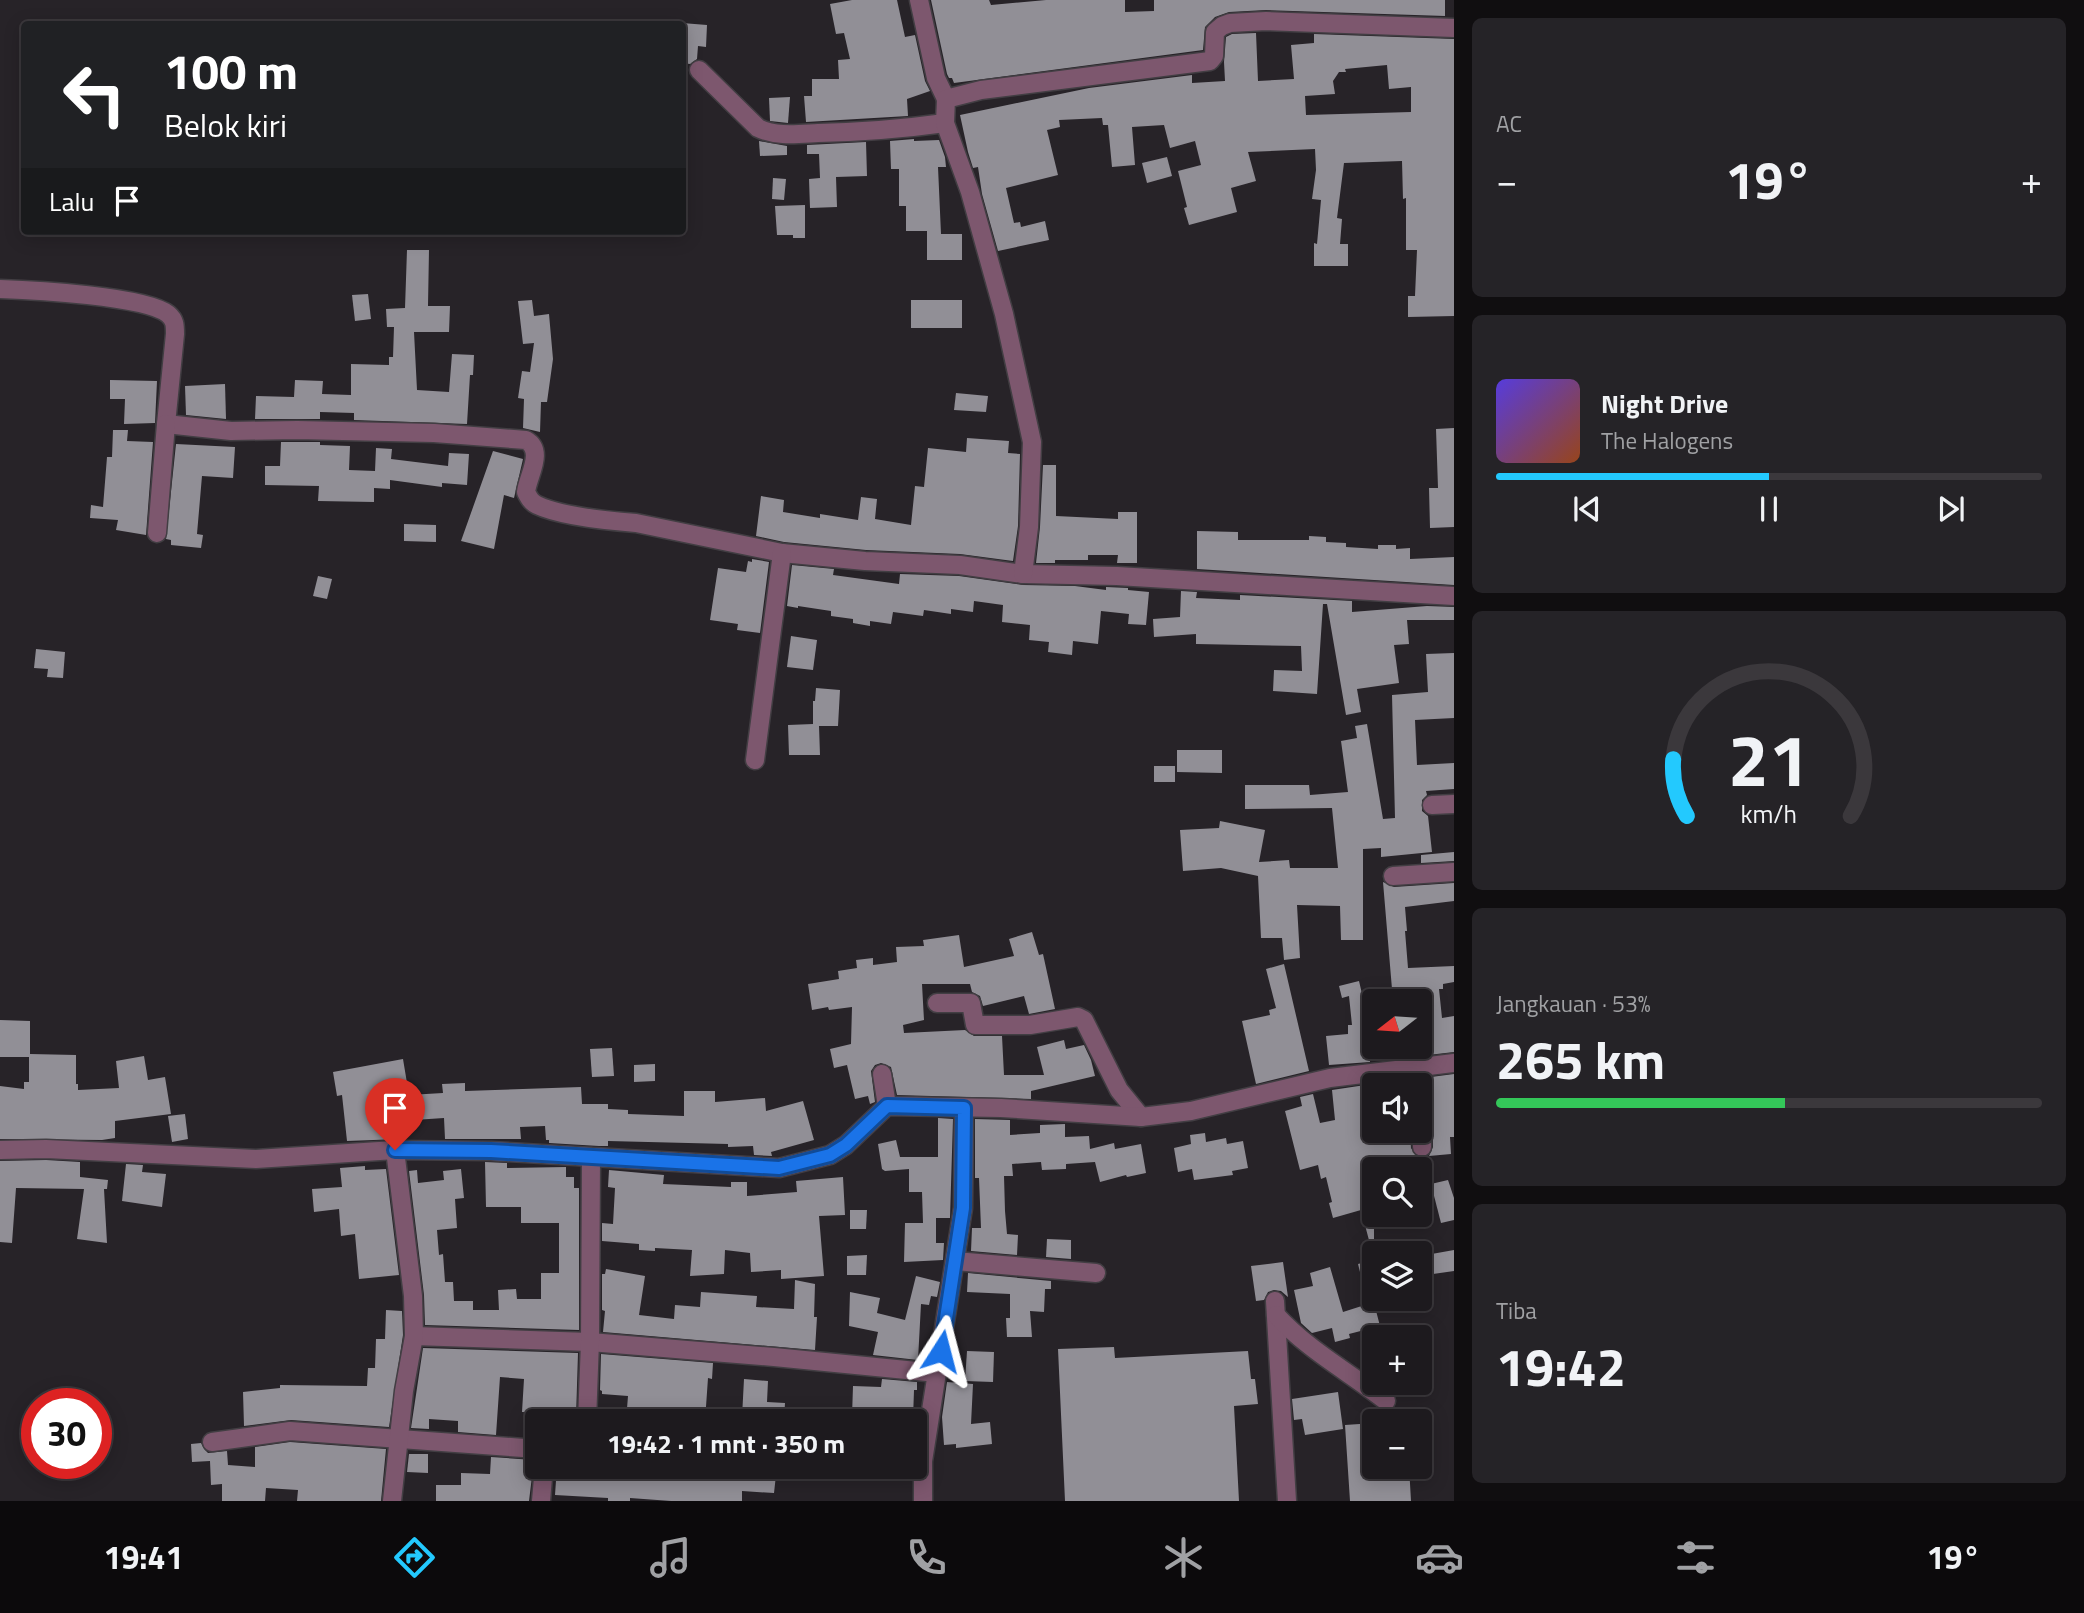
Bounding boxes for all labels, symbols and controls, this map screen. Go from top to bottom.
text: 100 m [164,33,298,108]
icon: left [49,49,140,140]
text: Belok kiri [164,101,287,149]
text: AC [1496,106,1522,141]
text: 19° [1725,140,1813,219]
text: − [1496,151,1517,209]
text: + [2021,151,2042,209]
text: Lalu [49,182,94,221]
icon: arrive [108,182,146,220]
text: Night Drive [1601,384,1728,423]
text: The Halogens [1601,423,1733,458]
icon: previous [1568,490,1606,528]
icon: pause [1750,490,1788,528]
icon: next [1932,490,1970,528]
text: 21 [1728,705,1810,815]
text: km/h [1741,795,1797,833]
text: Jangkauan · 53% [1496,986,1651,1021]
north arrow [1362,989,1432,1059]
map controls [1362,989,1432,1479]
text: 265 km [1496,1020,1665,1099]
button: sound [1362,1073,1432,1143]
pin [365,1078,425,1150]
icon: arrive [376,1089,414,1127]
button: search [1362,1157,1432,1227]
button: layers [1362,1241,1432,1311]
text: Tiba [1496,1293,1537,1328]
position arrow [904,1314,978,1388]
button: + [1362,1325,1432,1395]
text: 19:42 [1496,1327,1626,1406]
speed limit sign: 30 [21,1388,112,1479]
button: − [1362,1409,1432,1479]
text: 19:42 · 1 mnt · 350 m [607,1424,845,1463]
text: 19:41 [104,1533,183,1581]
icon: directions [390,1533,439,1582]
icon: music [646,1533,695,1582]
icon: phone [902,1533,951,1582]
icon: climate [1159,1533,1208,1582]
icon: car [1415,1533,1464,1582]
icon: filters [1671,1533,1720,1582]
text: 19° [1927,1533,1980,1581]

